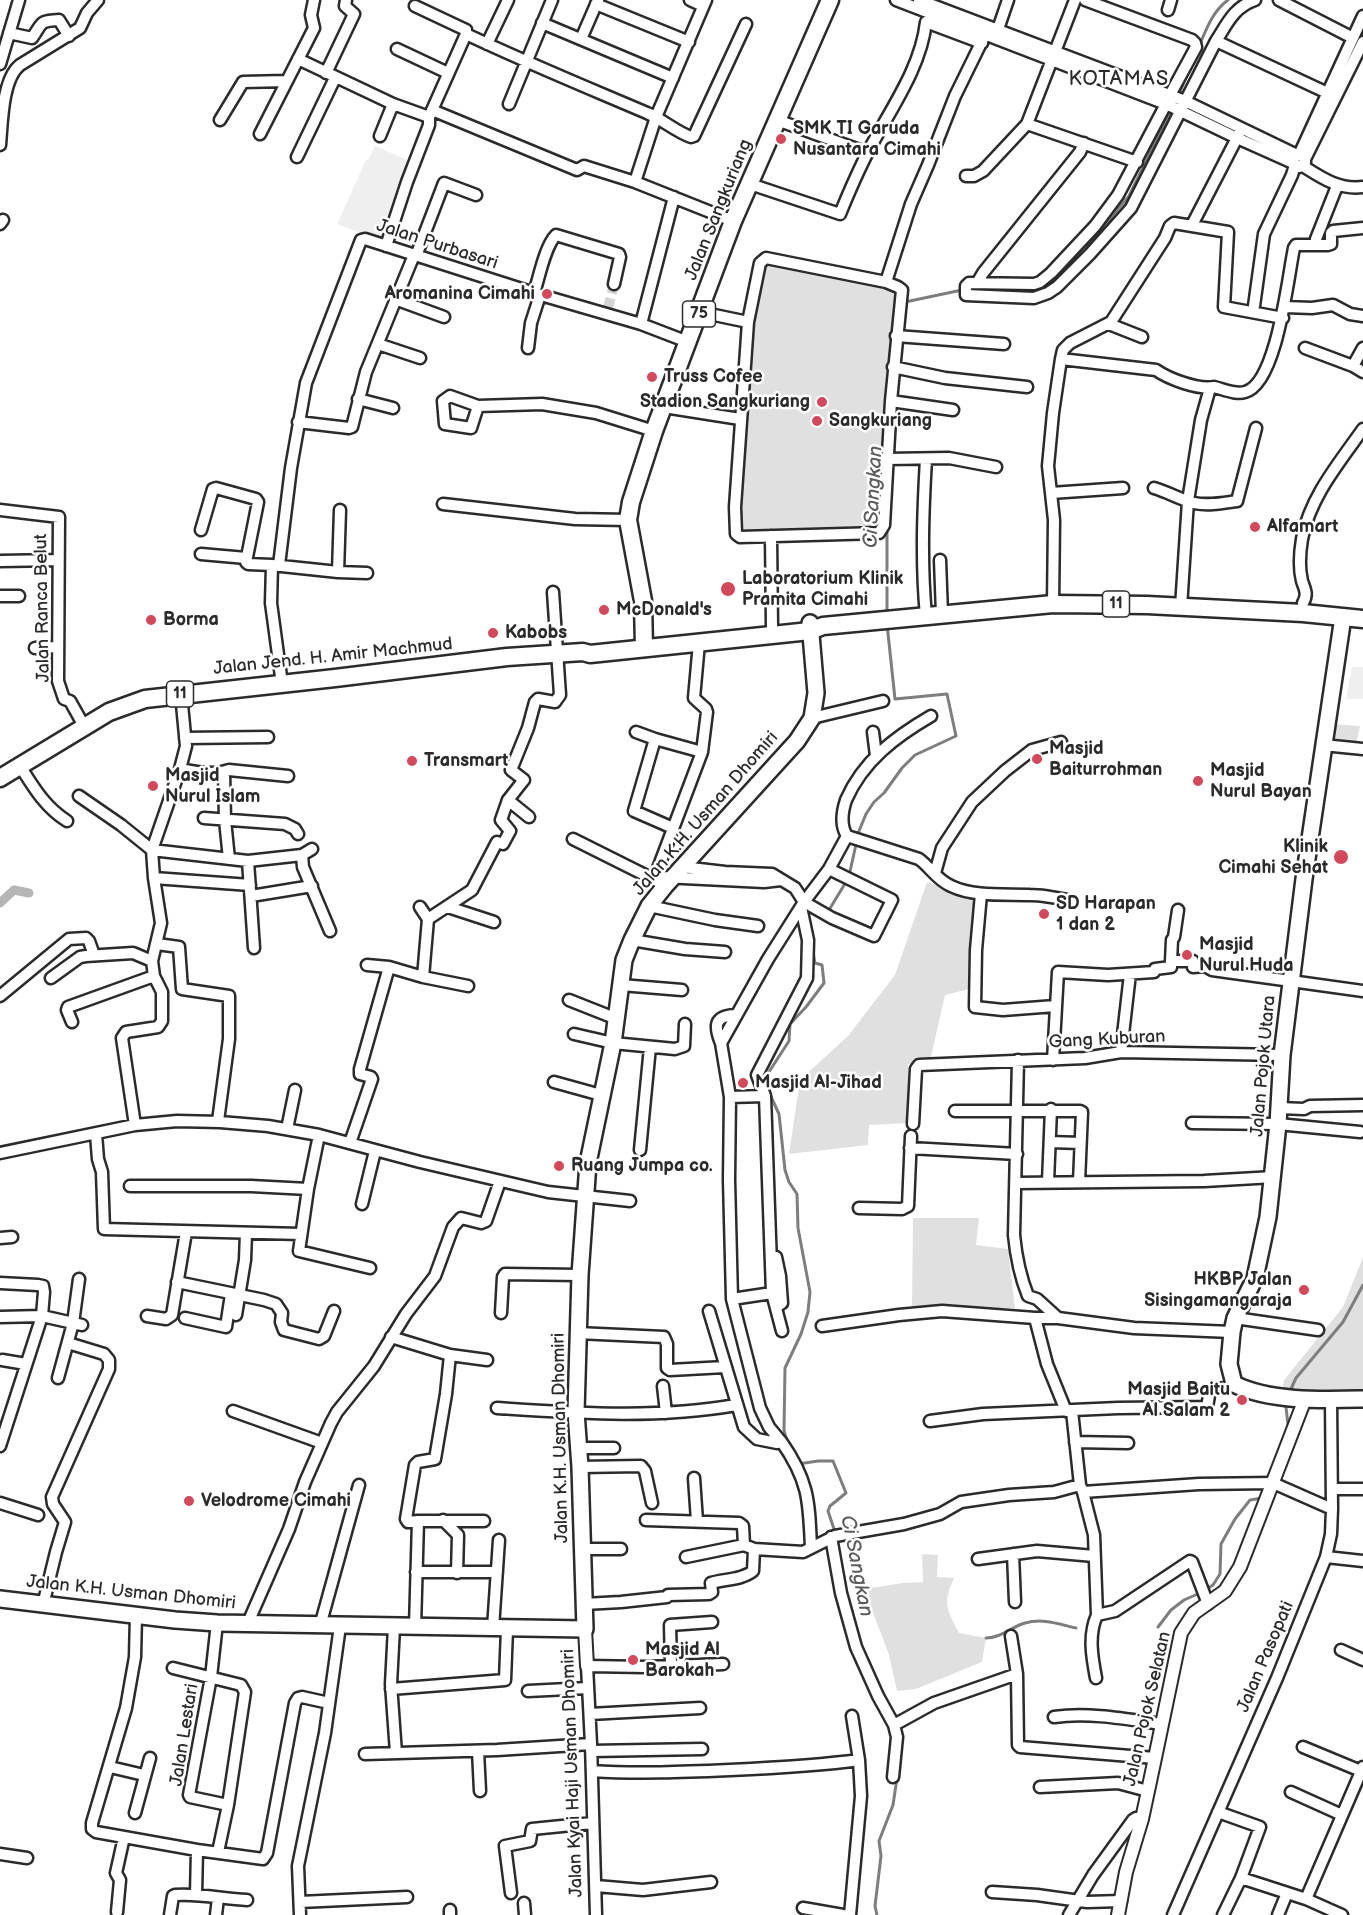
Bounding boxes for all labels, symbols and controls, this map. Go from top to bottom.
district label: KOTAMAS [1068,68,1170,92]
place label: SMK TI Garuda Nusantara Cimahi [793,118,941,160]
marker: SMK TI Garuda Nusantara Cimahi [774,132,788,146]
street label: Jalan Sangkuriang [681,136,757,284]
street label: Jalan Purbasari [374,215,500,275]
place label: Aromanina Cimahi [385,283,535,305]
marker: Aromanina Cimahi [540,287,554,301]
road number: 75 [682,301,716,327]
place label: Truss Cofee [664,366,763,388]
marker: Truss Cofee [645,370,659,384]
place label: Stadion Sangkuriang [640,391,810,413]
marker: Stadion Sangkuriang [815,395,829,409]
place label: Sangkuriang [829,410,932,432]
marker: Sangkuriang [810,414,824,428]
water label: Ci Sangkan [859,445,889,549]
place label: Alfamart [1267,516,1338,538]
marker: Alfamart [1248,520,1262,534]
street label: Jalan Ranca Belut [31,534,55,682]
place label: Laboratorium Klinik Pramita Cimahi [742,568,903,610]
marker: Laboratorium Klinik Pramita Cimahi [719,580,737,598]
road number: 11 [1102,591,1130,617]
place label: McDonald's [616,599,712,621]
marker: McDonald's [597,603,611,617]
place label: Borma [163,609,219,631]
marker: Borma [144,613,158,627]
place label: Kabobs [505,622,567,644]
marker: Kabobs [486,626,500,640]
street label: Jalan Jend. H. Amir Machmud [212,634,454,680]
road number: 11 [166,681,194,707]
street label: Jalan K.H. Usman Dhomiri [629,728,783,900]
place label: Masjid Baiturrohman [1049,738,1162,780]
place label: Transmart [424,750,508,772]
marker: Masjid Baiturrohman [1030,752,1044,766]
marker: Transmart [405,754,419,768]
place label: Masjid Nurul Bayan [1210,760,1312,802]
place label: Masjid Nurul Islam [165,765,260,808]
marker: Masjid Nurul Bayan [1191,774,1205,788]
marker: Masjid Nurul Islam [146,779,160,793]
place label: Klinik Cimahi Sehat [1219,836,1328,878]
marker: Klinik Cimahi Sehat [1332,848,1350,866]
place label: SD Harapan 1 dan 2 [1056,893,1156,936]
marker: SD Harapan 1 dan 2 [1037,907,1051,921]
place label: Masjid Nurul Huda [1199,934,1294,976]
marker: Masjid Nurul Huda [1180,948,1194,962]
street label: Jalan Pojok Utara [1247,995,1281,1137]
street label: Gang Kuburan [1048,1026,1166,1054]
place label: Masjid Al-Jihad [755,1072,882,1094]
marker: Masjid Al-Jihad [736,1076,750,1090]
place label: Ruang Jumpa co. [571,1155,713,1177]
marker: Ruang Jumpa co. [552,1159,566,1173]
place label: HKBP Jalan Sisingamangaraja [1144,1269,1292,1312]
marker: HKBP Jalan Sisingamangaraja [1297,1283,1311,1297]
street label: Jalan K.H. Usman Dhomiri [548,1333,574,1543]
place label: Masjid Baitu Al Salam 2 [1127,1379,1230,1422]
marker: Masjid Baitu Al Salam 2 [1235,1393,1249,1407]
place label: Velodrome Cimahi [201,1490,351,1512]
marker: Velodrome Cimahi [182,1494,196,1508]
water label: Ci Sangkan [834,1513,878,1619]
street label: Jalan K.H. Usman Dhomiri [25,1571,237,1615]
street label: Jalan Pasopati [1233,1598,1299,1716]
street label: Jalan Pojok Selatan [1120,1630,1176,1788]
place label: Masjid Al Barokah [645,1639,720,1682]
street label: Jalan Kyai Haji Usman Dhomiri [558,1648,588,1898]
marker: Masjid Al Barokah [626,1653,640,1667]
street label: Jalan Lestari [166,1682,204,1788]

